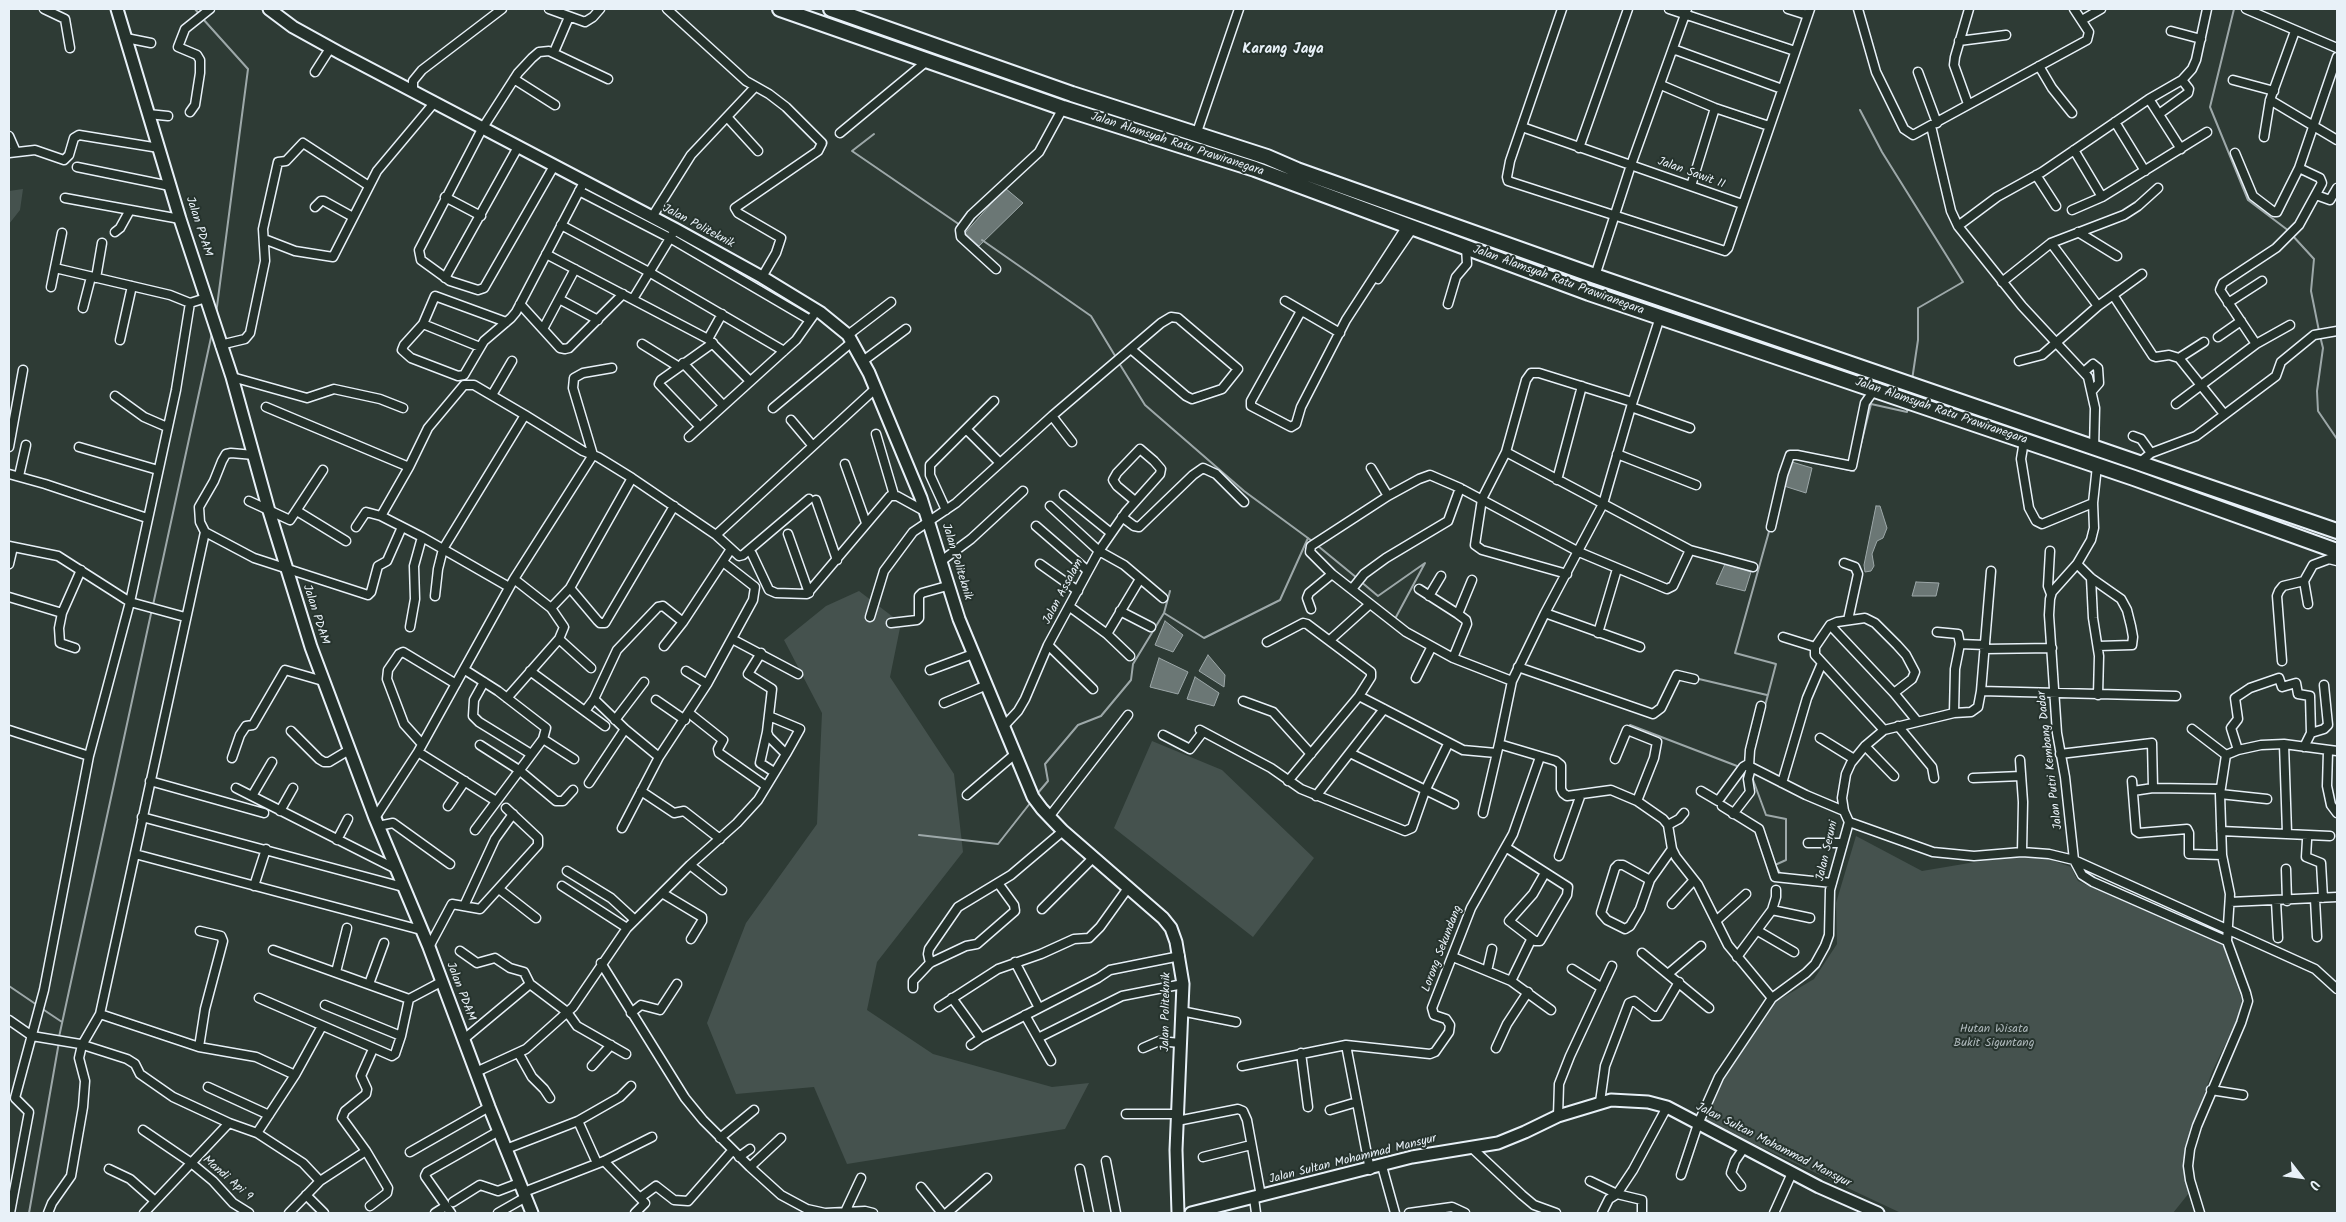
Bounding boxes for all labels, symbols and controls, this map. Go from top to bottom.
district label: Karang Jaya [1242,41,1324,59]
street label: Jalan Alamsyah Ratu Prawiranegara [1089,110,1265,180]
street label: Jalan Sawit II [1655,155,1727,193]
street label: Jalan PDAM [182,195,214,259]
street label: Jalan Politeknik [660,202,736,252]
street label: Jalan Alamsyah Ratu Prawiranegara [1470,243,1646,319]
street label: Jalan Alamsyah Ratu Prawiranegara [1853,376,2029,448]
street label: Jalan Politeknik [938,522,974,602]
street label: Jalan Assalam [1041,557,1087,627]
street label: Jalan PDAM [299,583,331,647]
street label: Jalan Putri Kembang Dadar [2035,690,2067,830]
street label: Jalan Seruni [1814,819,1842,883]
street label: Lorong Sekundang [1420,904,1466,994]
street label: Jalan PDAM [442,960,478,1024]
street label: Jalan Politeknik [1159,972,1175,1052]
park label: Hutan Wisata Bukit Siguntang [1954,1023,2034,1051]
street label: Jalan Sultan Mohammad Mansyur [1693,1101,1853,1191]
street label: Jalan Sultan Mohammad Mansyur [1268,1132,1438,1188]
north arrow [2276,1152,2326,1202]
street label: Mandi Api 9 [199,1153,255,1205]
text: U [2302,1175,2326,1194]

